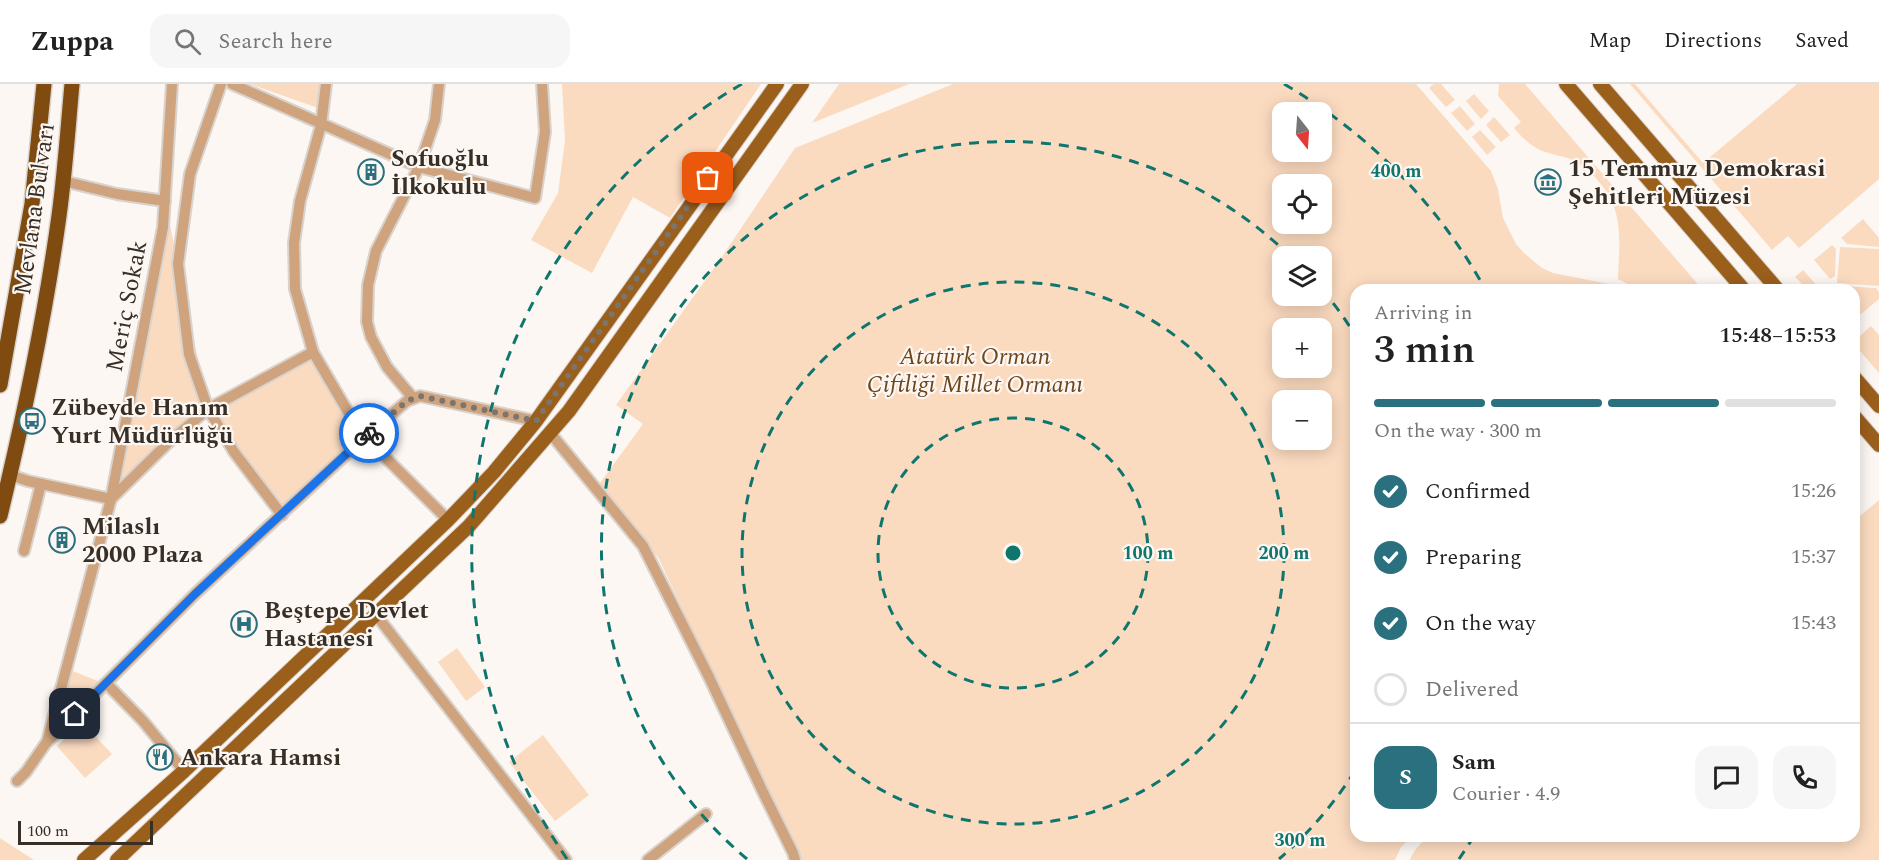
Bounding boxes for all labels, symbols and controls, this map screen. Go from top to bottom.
search box [150,14,570,68]
text: Zuppa [30,20,114,63]
icon: search [171,25,204,58]
text: Search here [219,25,333,58]
text: Map [1589,25,1631,57]
text: Directions [1664,25,1762,57]
text: Saved [1795,25,1849,57]
north arrow [1272,102,1332,162]
map controls [1272,102,1332,450]
street label: Mevlana Bulvarı [5,121,65,297]
place label: Sofuoğlu İlkokulu [391,141,489,205]
place label: 15 Temmuz Demokrasi Şehitleri Müzesi [1568,151,1825,215]
pin [682,152,733,203]
building icon: Sofuoğlu İlkokulu [356,157,386,187]
text: 400 m [1370,158,1422,185]
icon: bag [691,161,724,194]
museum icon: 15 Temmuz Demokrasi Şehitleri Müzesi [1533,167,1563,197]
button: locate [1272,174,1332,234]
street label: Meriç Sokak [97,237,157,375]
button: layers [1272,246,1332,306]
text: Arriving in [1374,298,1472,328]
button: + [1272,318,1332,378]
text: 15:48–15:53 [1719,319,1836,352]
text: 3 min [1374,321,1475,380]
park label: Atatürk Orman Çiftliği Millet Ormanı [867,339,1083,403]
place label: Zübeyde Hanım Yurt Müdürlüğü [51,390,233,454]
button: − [1272,390,1332,450]
courier [339,403,399,463]
bus stop icon: Zübeyde Hanım Yurt Müdürlüğü [17,406,47,436]
text: On the way · 300 m [1374,416,1542,446]
icon: bike [353,417,386,450]
icon: check [1374,475,1407,508]
text: Confirmed [1425,475,1531,508]
text: 15:26 [1791,476,1836,506]
place label: Milaslı 2000 Plaza [82,509,203,573]
building icon: Milaslı 2000 Plaza [47,525,77,555]
text: 100 m [1122,540,1174,567]
text: 200 m [1258,540,1310,567]
icon: check [1374,541,1407,574]
text: Preparing [1425,541,1522,574]
text: 15:37 [1791,542,1836,572]
centre of rings [1003,543,1023,563]
place label: Beştepe Devlet Hastanesi [264,593,429,657]
icon: check [1374,607,1407,640]
text: On the way [1425,607,1536,640]
text: 15:43 [1791,608,1836,638]
hospital icon: Beştepe Devlet Hastanesi [229,609,259,639]
text: Delivered [1425,673,1519,706]
pin [49,688,100,739]
icon: home [58,697,91,730]
place label: Ankara Hamsi [180,740,341,776]
restaurant icon: Ankara Hamsi [145,742,175,772]
text: Sam [1452,746,1496,779]
button: chat [1695,746,1758,809]
button: phone [1773,746,1836,809]
text: S [1399,761,1412,794]
text: Courier · 4.9 [1452,779,1560,809]
scale bar [18,818,153,846]
text: 100 m [27,819,69,843]
text: 300 m [1274,827,1326,854]

